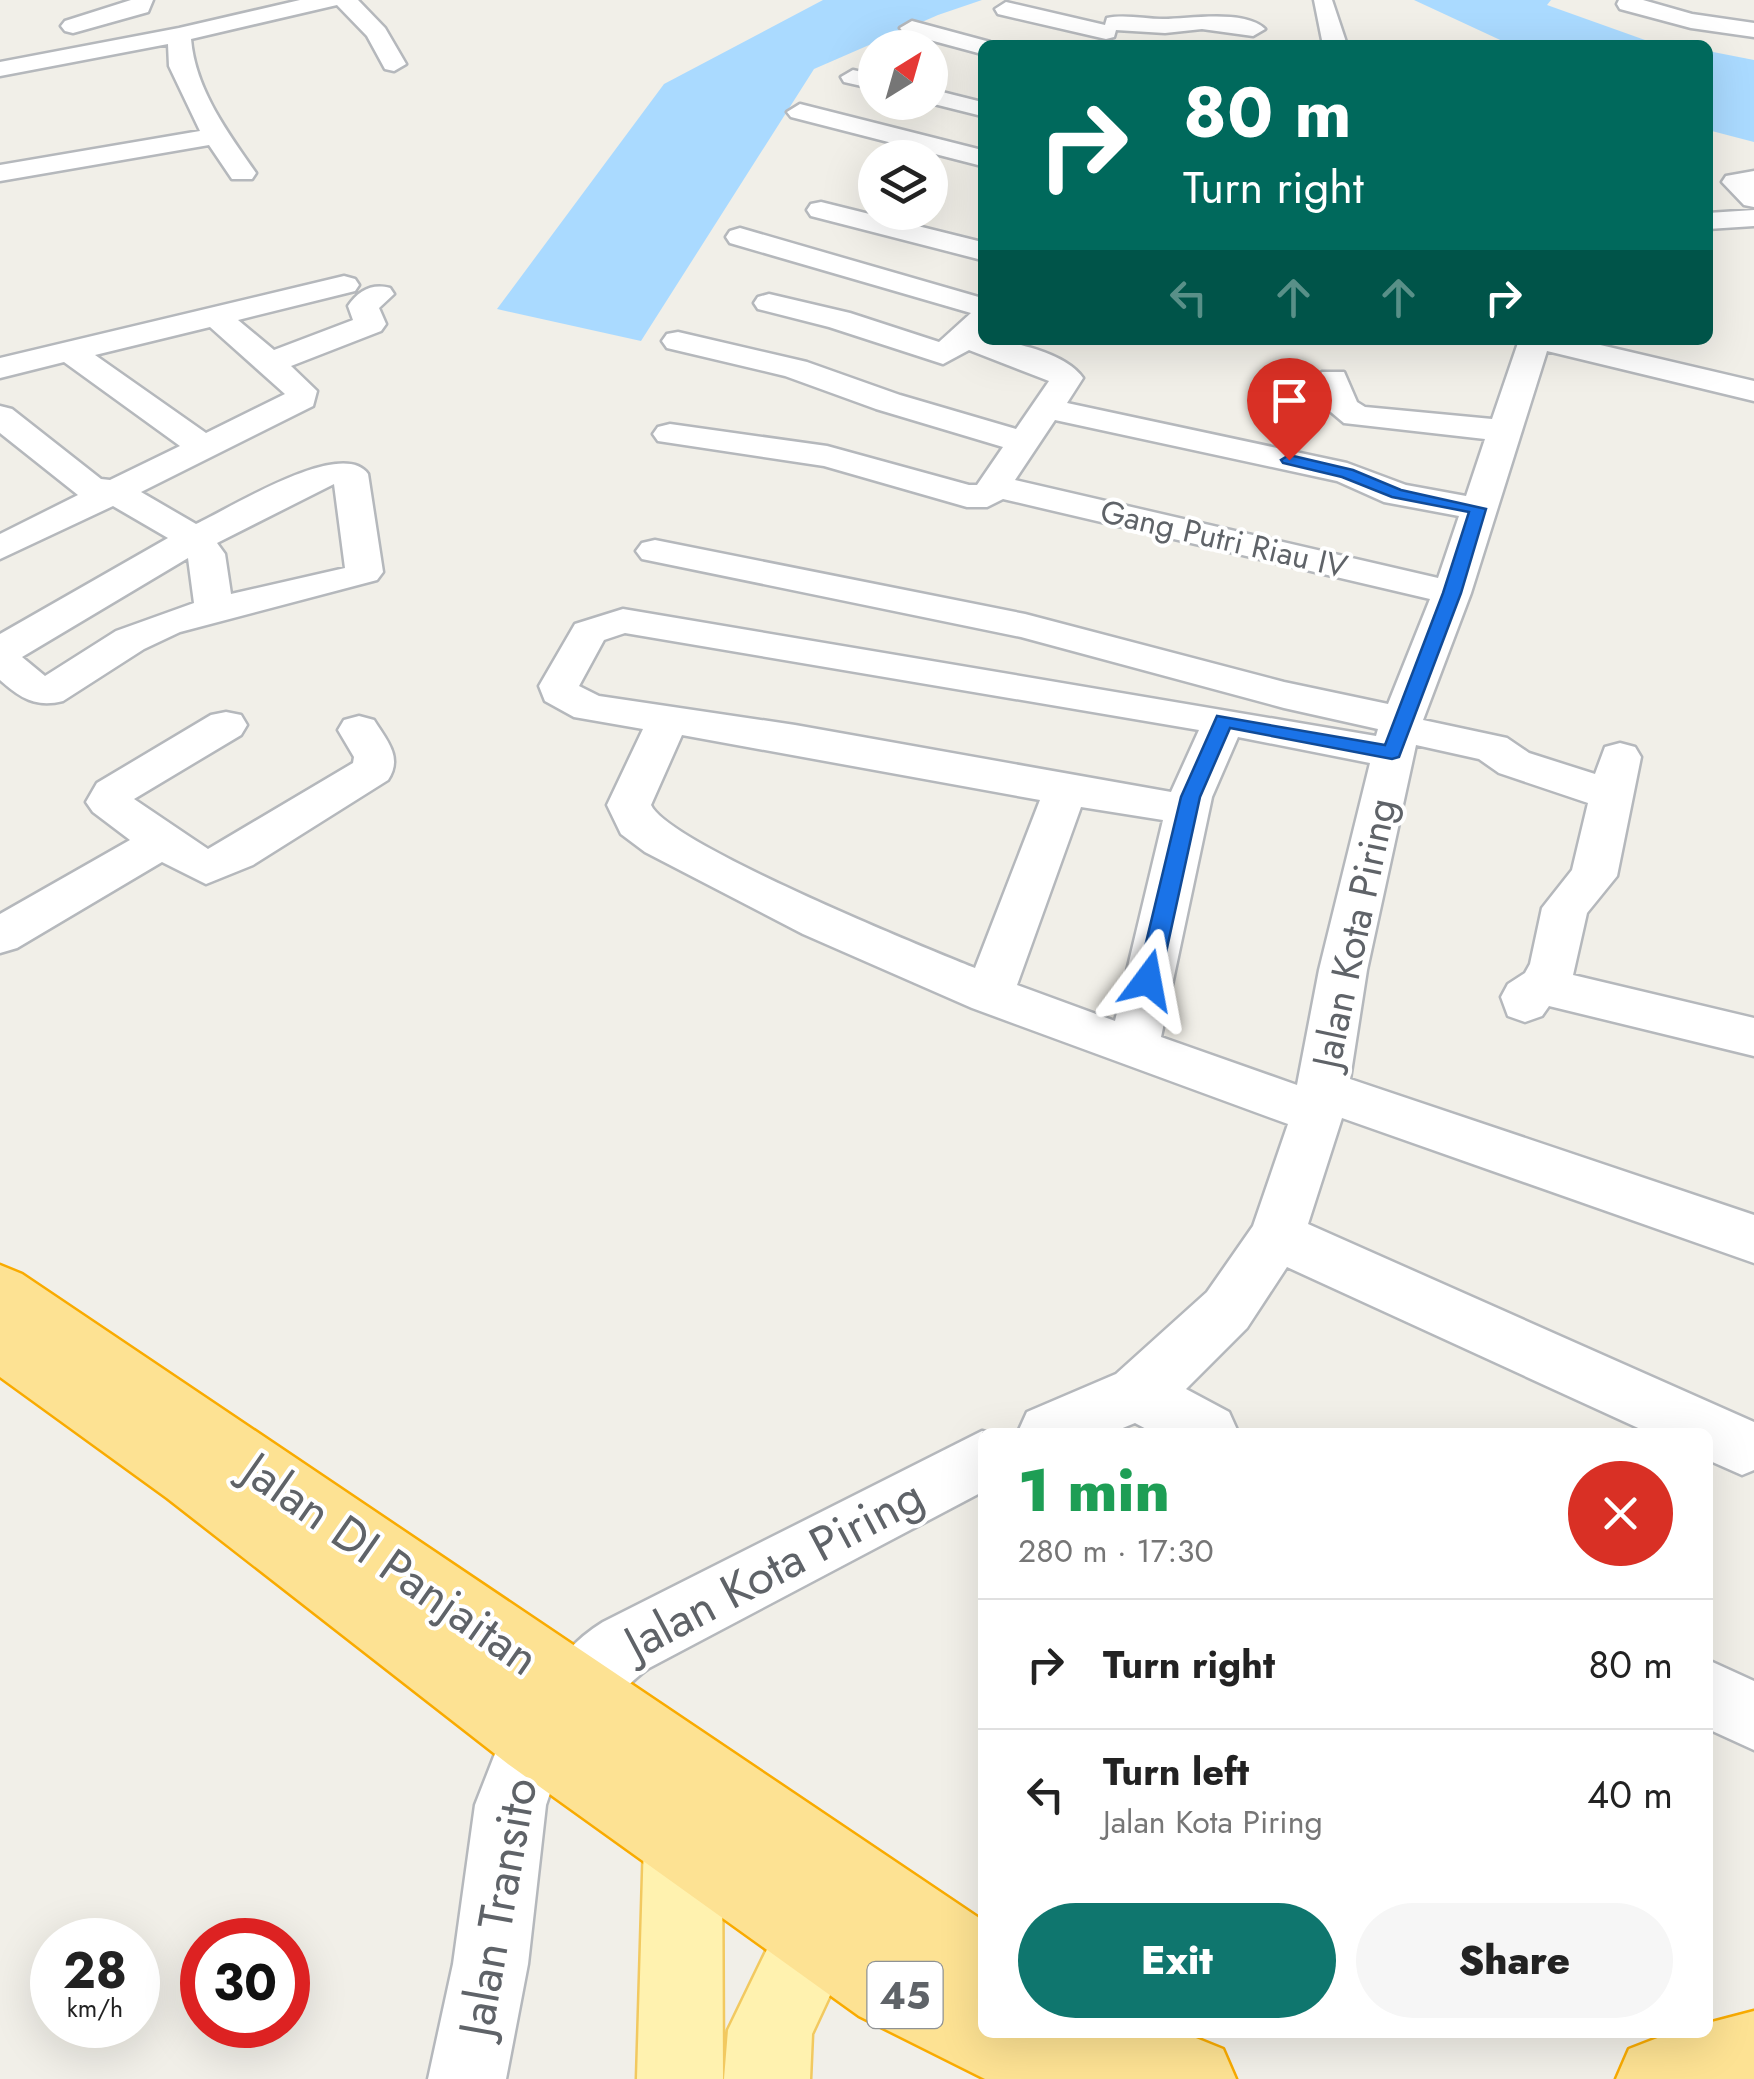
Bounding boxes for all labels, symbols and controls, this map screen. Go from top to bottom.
north arrow [858,30,948,120]
map controls [858,30,948,230]
text: 80 m [1183,62,1352,163]
icon: right [1018,80,1148,210]
button: layers [858,140,948,230]
text: Turn right [1183,155,1364,220]
icon: left [1161,270,1216,325]
icon: ahead [1266,270,1321,325]
icon: ahead [1371,270,1426,325]
icon: right [1476,270,1531,325]
pin [1247,358,1332,461]
icon: arrive [1262,373,1317,428]
street label: Gang Putri Riau IV [1096,488,1352,590]
street label: Jalan Kota Piring [1296,793,1411,1078]
position arrow [1096,928,1200,1032]
street label: Jalan DI Panjaitan [224,1433,553,1692]
text: 1 min [1018,1447,1170,1534]
street label: Jalan Kota Piring [607,1461,936,1680]
button: close [1568,1461,1673,1566]
text: 280 m · 17:30 [1018,1528,1214,1574]
icon: right [1018,1637,1073,1692]
text: Turn right [1103,1637,1275,1692]
text: 80 m [1588,1637,1673,1692]
text: Turn left [1103,1744,1249,1799]
icon: left [1018,1767,1073,1822]
text: 40 m [1587,1767,1673,1822]
street label: Jalan Transito [440,1772,555,2047]
text: Jalan Kota Piring [1103,1799,1323,1845]
button: Exit [1018,1903,1336,2018]
button: Share [1356,1903,1673,2018]
speed limit sign: 30 [180,1918,310,2048]
text: 28 [63,1934,127,2007]
road number: 45 [868,1962,942,2028]
text: km/h [67,1990,123,2026]

